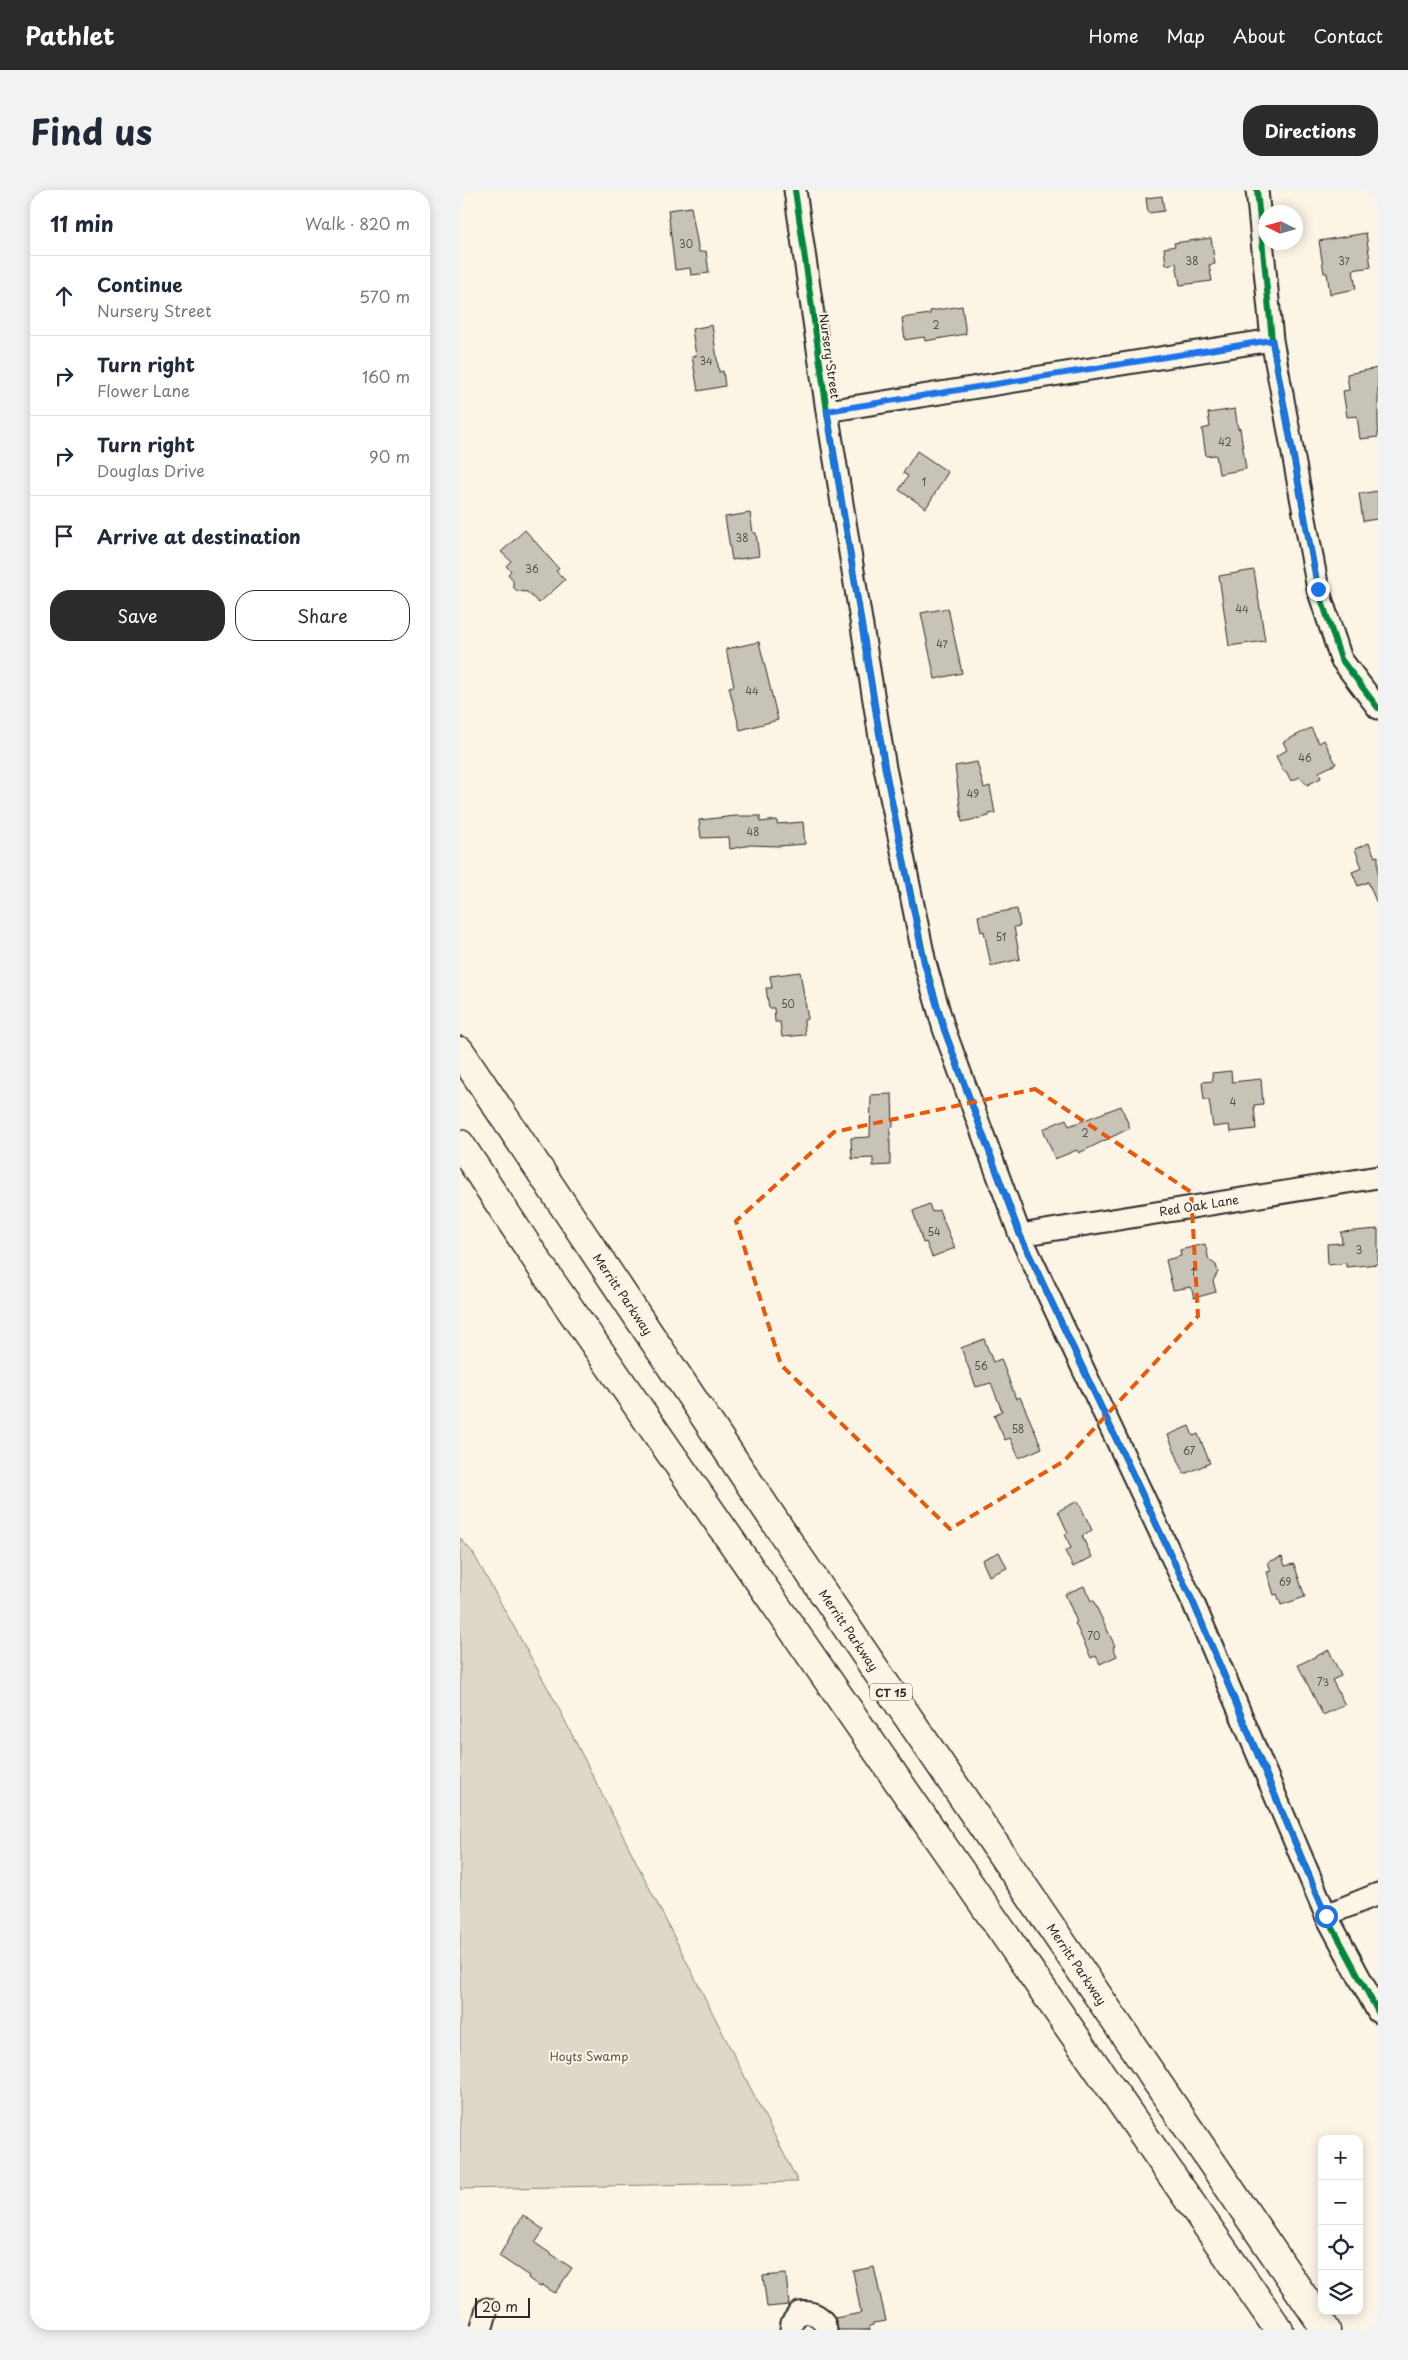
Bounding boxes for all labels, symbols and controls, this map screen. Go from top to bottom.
text: Pathlet [25,17,115,53]
text: Home [1088,22,1138,49]
text: Map [1166,22,1205,49]
text: About [1233,22,1285,49]
text: Contact [1313,22,1383,49]
text: Find us [30,104,152,157]
button: Directions [1243,105,1378,156]
north arrow [1258,205,1303,250]
text: 11 min [50,207,114,239]
text: Walk · 820 m [305,211,410,235]
house number: 30 [679,236,693,251]
house number: 38 [1186,253,1198,268]
house number: 37 [1338,253,1351,268]
text: Continue [97,270,183,298]
icon: ahead [50,282,78,310]
text: 570 m [359,284,410,308]
text: Nursery Street [97,298,212,322]
street label: Nursery Street [815,312,845,400]
house number: 2 [932,317,940,332]
text: Turn right [97,350,195,378]
house number: 34 [699,353,713,368]
icon: right [50,362,78,390]
text: 160 m [362,364,410,388]
text: Flower Lane [97,378,190,402]
text: Turn right [97,430,195,458]
house number: 42 [1218,434,1232,449]
icon: right [50,442,78,470]
text: 90 m [369,444,410,468]
text: Douglas Drive [97,458,205,482]
house number: 1 [922,474,926,489]
icon: arrive [50,522,78,550]
text: Arrive at destination [97,522,301,550]
house number: 38 [736,530,748,545]
house number: 36 [525,561,539,576]
route end [1307,578,1330,601]
button: Save [50,590,225,641]
button: Share [235,590,410,641]
house number: 44 [1235,601,1249,616]
house number: 47 [936,636,949,651]
house number: 44 [745,683,759,698]
house number: 46 [1298,750,1312,765]
house number: 49 [967,786,979,801]
house number: 48 [747,824,759,839]
house number: 51 [996,929,1006,944]
house number: 50 [781,996,795,1011]
house number: 4 [1230,1094,1237,1109]
house number: 2 [1081,1125,1089,1140]
street label: Red Oak Lane [1158,1190,1240,1220]
house number: 54 [927,1224,941,1239]
house number: 3 [1356,1242,1362,1257]
street label: Merritt Parkway [589,1250,657,1338]
house number: 1 [1191,1264,1195,1279]
house number: 56 [974,1358,988,1373]
house number: 58 [1012,1421,1024,1436]
house number: 67 [1183,1443,1195,1458]
house number: 69 [1279,1574,1291,1589]
street label: Merritt Parkway [815,1586,883,1674]
house number: 70 [1088,1628,1100,1643]
house number: 73 [1317,1674,1329,1689]
road number: CT 15 [870,1684,912,1700]
route start [1315,1905,1338,1928]
street label: Merritt Parkway [1043,1920,1111,2008]
park label: Hoyts Swamp [550,2047,628,2065]
map controls [1318,2135,1363,2315]
button: + [1318,2135,1363,2180]
button: − [1318,2180,1363,2225]
button: locate [1318,2225,1363,2270]
button: layers [1318,2270,1363,2315]
scale bar [475,2295,530,2318]
text: 20 m [482,2296,518,2317]

